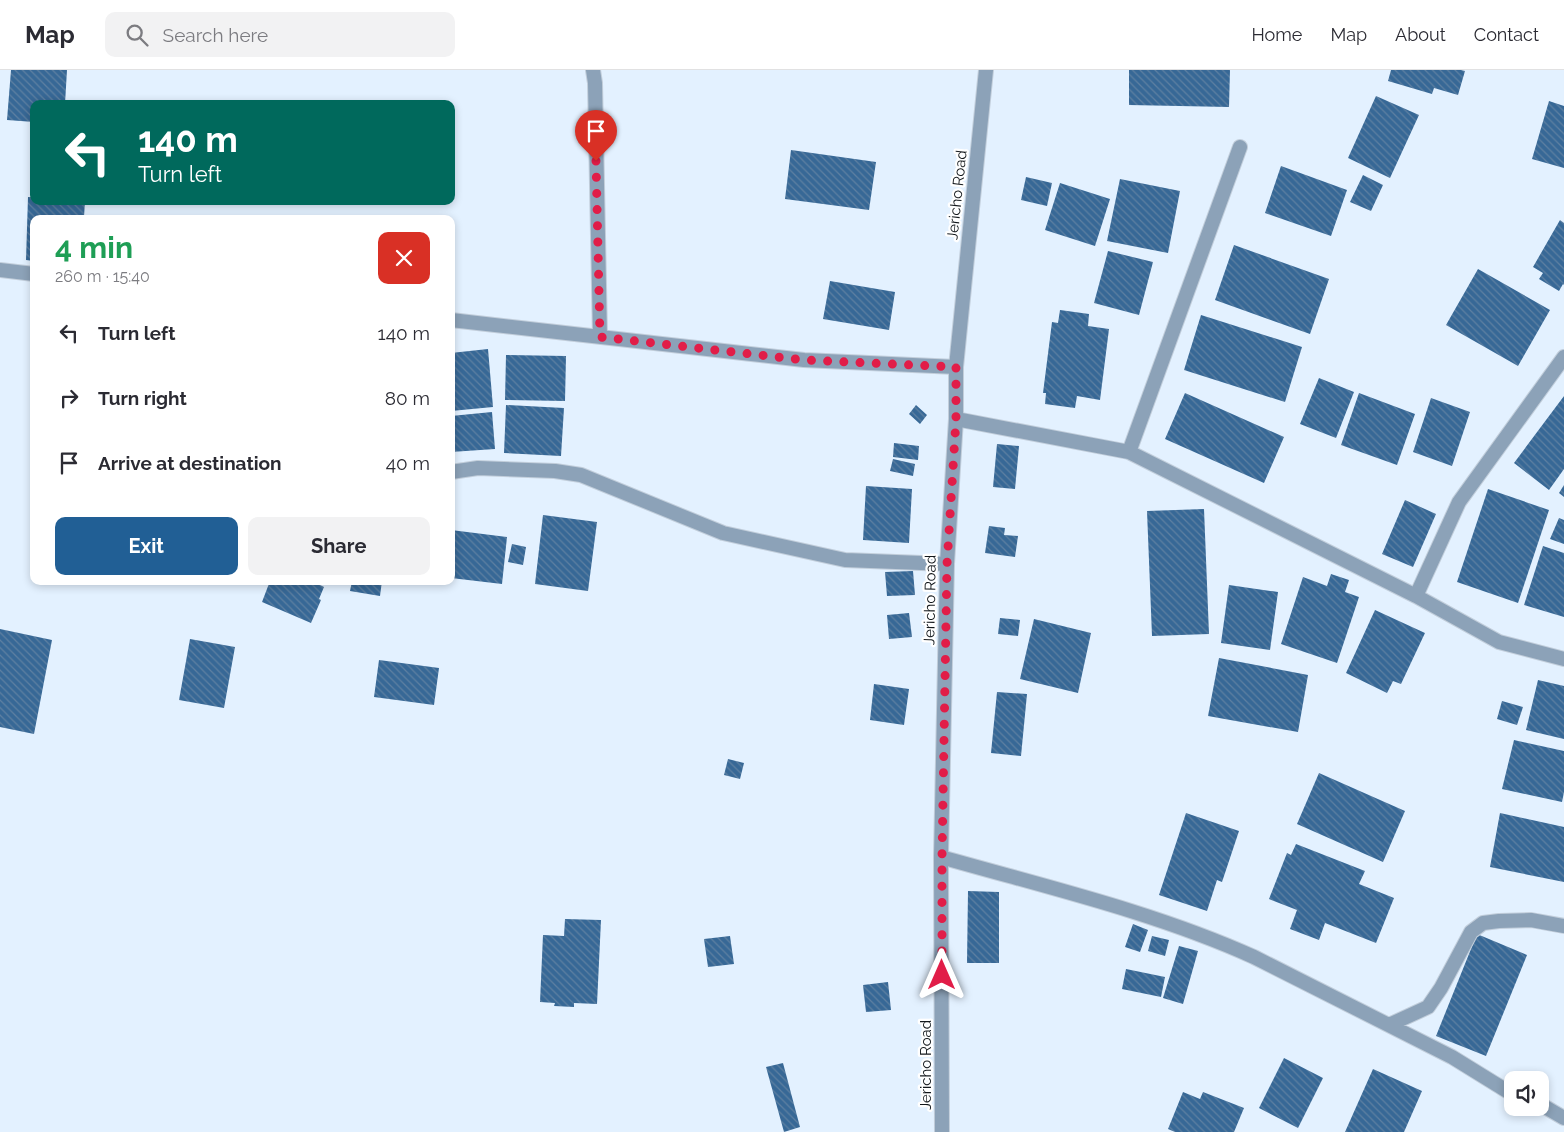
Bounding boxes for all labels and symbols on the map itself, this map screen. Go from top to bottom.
pin [575,110,617,161]
street label: Jericho Road [943,149,971,241]
street label: Jericho Road [920,555,940,645]
position arrow [915,948,967,1000]
street label: Jericho Road [917,1020,935,1110]

